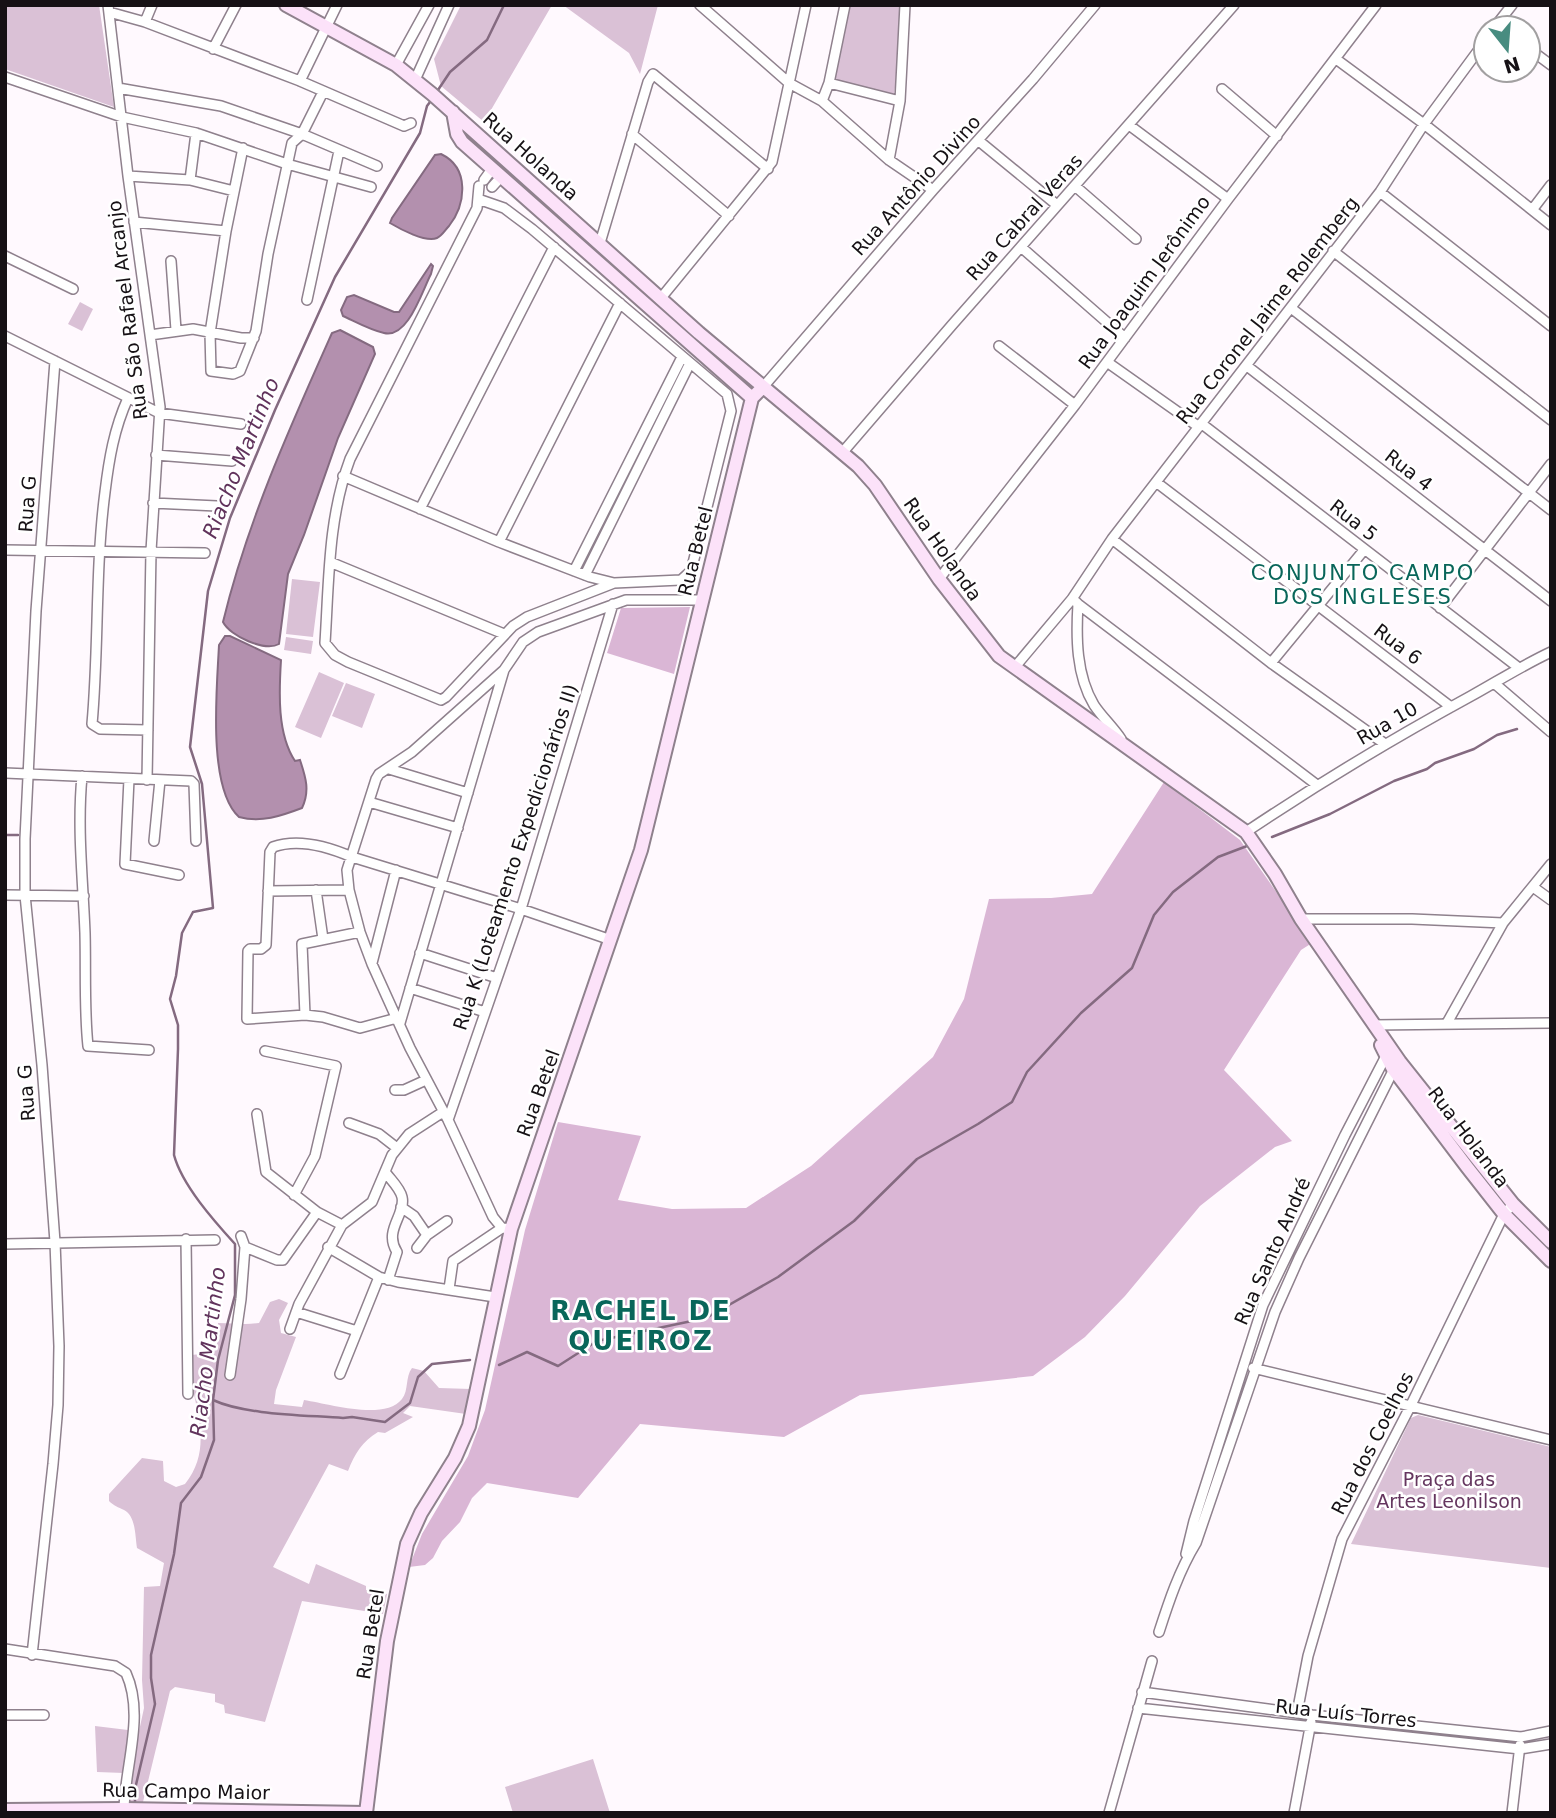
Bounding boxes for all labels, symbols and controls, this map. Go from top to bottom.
north arrow [1472,14,1542,84]
text: N [1501,52,1523,78]
street label: Rua Holanda [479,107,583,205]
street label: Rua Antônio Divino [847,110,985,260]
street label: Rua Cabral Veras [961,149,1087,285]
street label: Rua Joaquim Jerônimo [1074,191,1214,373]
street label: Rua Coronel Jaime Rolemberg [1171,192,1363,428]
street label: Rua São Rafael Arcanjo [103,199,151,421]
water label: Riacho Martinho [198,374,284,542]
street label: Rua 4 [1381,445,1437,495]
street label: Rua G [14,475,40,533]
street label: Rua Holanda [899,493,987,605]
street label: Rua 5 [1326,495,1382,545]
street label: Rua Betel [673,504,717,598]
district label: CONJUNTO CAMPO DOS INGLESES [1251,561,1475,609]
street label: Rua 6 [1370,619,1426,669]
street label: Rua K (Loteamento Expedicionários II) [449,681,581,1033]
street label: Rua 10 [1353,697,1421,749]
street label: Rua Betel [512,1046,564,1140]
street label: Rua G [13,1064,39,1122]
street label: Rua Holanda [1424,1082,1514,1192]
street label: Rua Santo André [1230,1174,1314,1328]
water label: Riacho Martinho [186,1266,230,1438]
district label: RACHEL DE QUEIROZ [550,1296,732,1356]
street label: Rua dos Coelhos [1327,1368,1417,1518]
park label: Praça das Artes Leonilson [1376,1468,1522,1512]
street label: Rua Betel [352,1587,388,1681]
street label: Rua Luís Torres [1274,1695,1418,1731]
street label: Rua Campo Maior [102,1779,270,1803]

